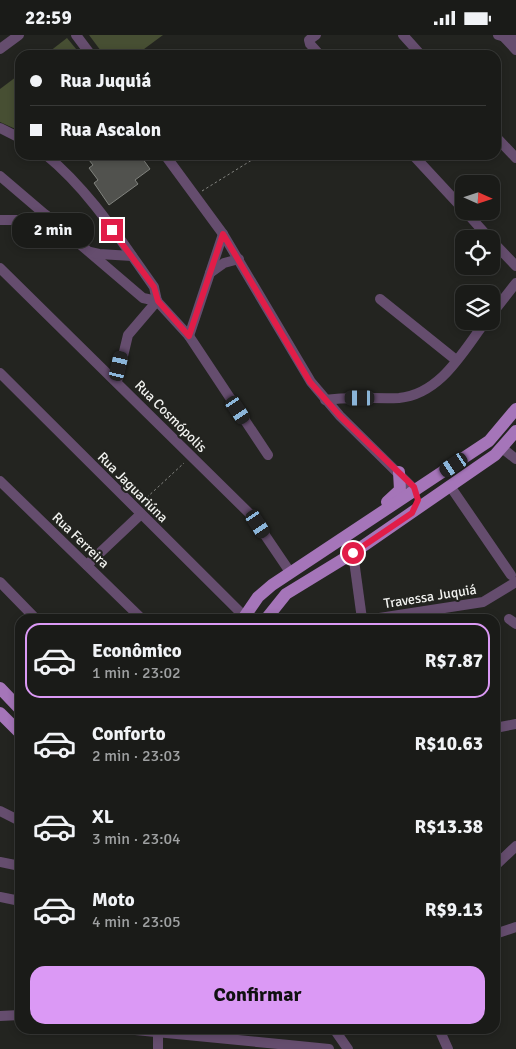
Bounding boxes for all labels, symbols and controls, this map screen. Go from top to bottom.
text: 22:59 [25,6,72,30]
text: Rua Juquiá [60,69,151,93]
text: Rua Ascalon [60,118,161,142]
north arrow [455,175,500,220]
map controls [455,175,500,330]
callout: 2 min [12,213,94,247]
route end [101,219,123,241]
text: 2 min [34,220,72,240]
button: locate [455,230,500,275]
button: layers [455,285,500,330]
car [108,350,129,382]
street label: Rua Cosmópolis [131,377,210,456]
car [345,391,375,406]
car [223,393,252,427]
street label: Rua Jaguariúna [94,449,171,526]
car [437,450,470,480]
car [243,507,272,541]
street label: Rua Ferreira [49,509,113,572]
route start [342,542,364,564]
street label: Travessa Juquiá [383,581,478,612]
icon: car [32,638,77,683]
text: Econômico [92,639,182,663]
text: R$7.87 [425,649,483,673]
text: 1 min · 23:02 [92,663,181,683]
icon: car [32,721,77,766]
text: Conforto [92,722,166,746]
text: R$10.63 [415,732,483,756]
text: 2 min · 23:03 [92,746,181,766]
icon: car [32,804,77,849]
text: XL [92,805,114,829]
text: R$13.38 [415,815,483,839]
text: 3 min · 23:04 [92,829,181,849]
icon: car [32,887,77,932]
text: Moto [92,888,135,912]
text: R$9.13 [425,898,483,922]
text: 4 min · 23:05 [92,912,181,932]
button: Confirmar [30,966,485,1024]

